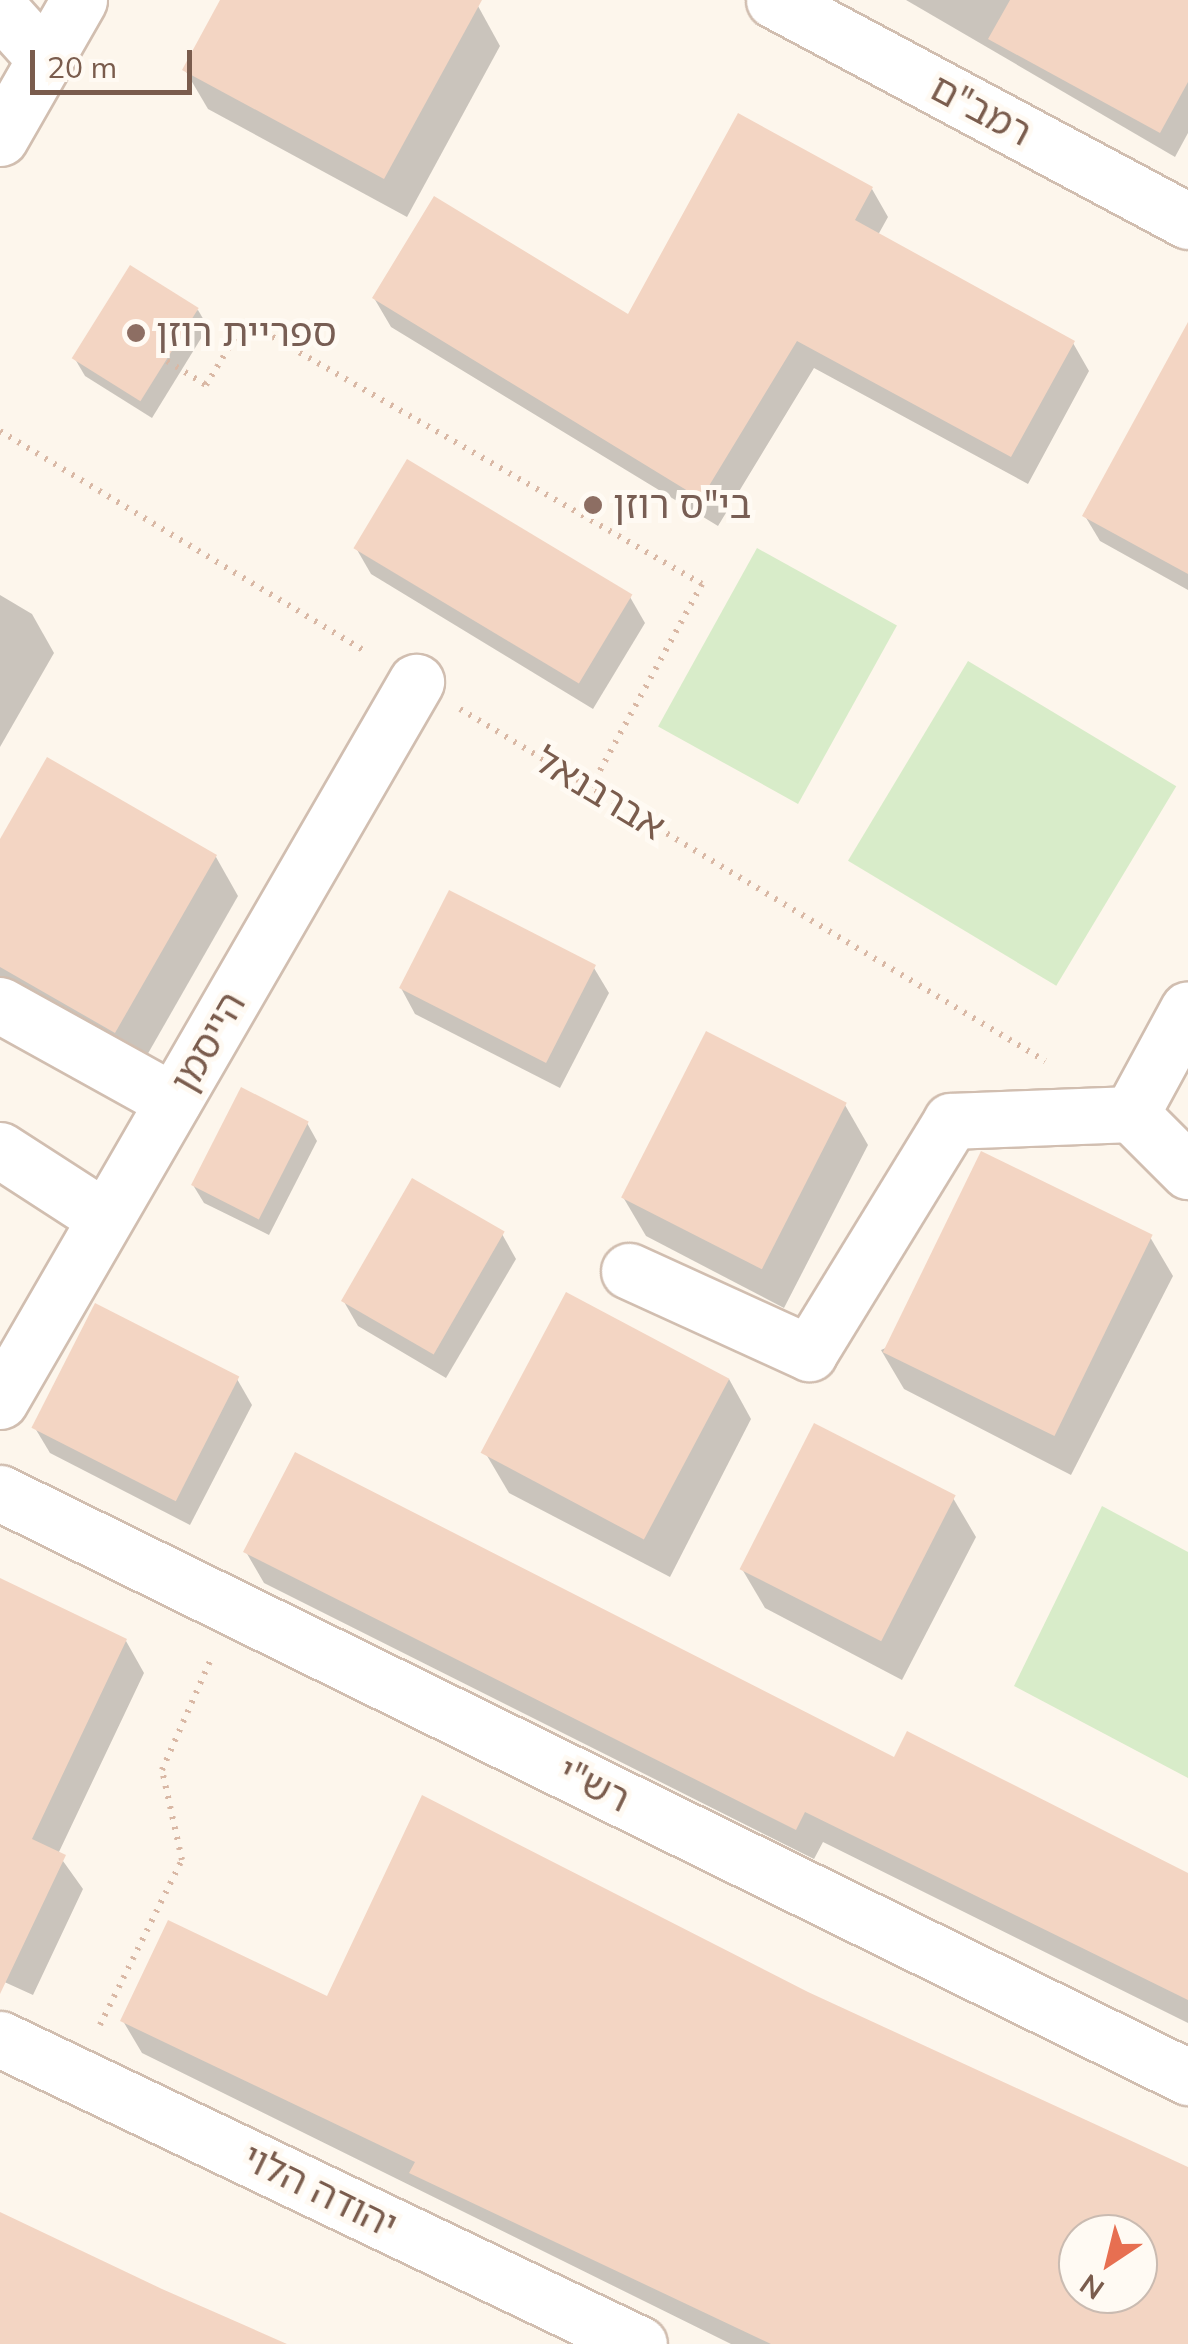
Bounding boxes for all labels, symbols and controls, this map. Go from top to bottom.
scale bar [35,30,198,92]
text: 20 m [47,48,117,86]
street label: רמב"ם [923,65,1039,155]
place label: ספריית רוזן [156,310,337,356]
marker: ספריית רוזן [125,322,147,344]
place label: בי"ס רוזן [613,482,752,528]
marker: בי"ס רוזן [582,494,604,516]
street label: אברבנאל [527,737,673,849]
street label: הייסמן [161,984,255,1100]
street label: רש"י [551,1748,637,1822]
street label: יהודה הלוי [236,2134,404,2248]
north arrow [1058,2214,1158,2314]
text: N [1073,2267,1110,2308]

